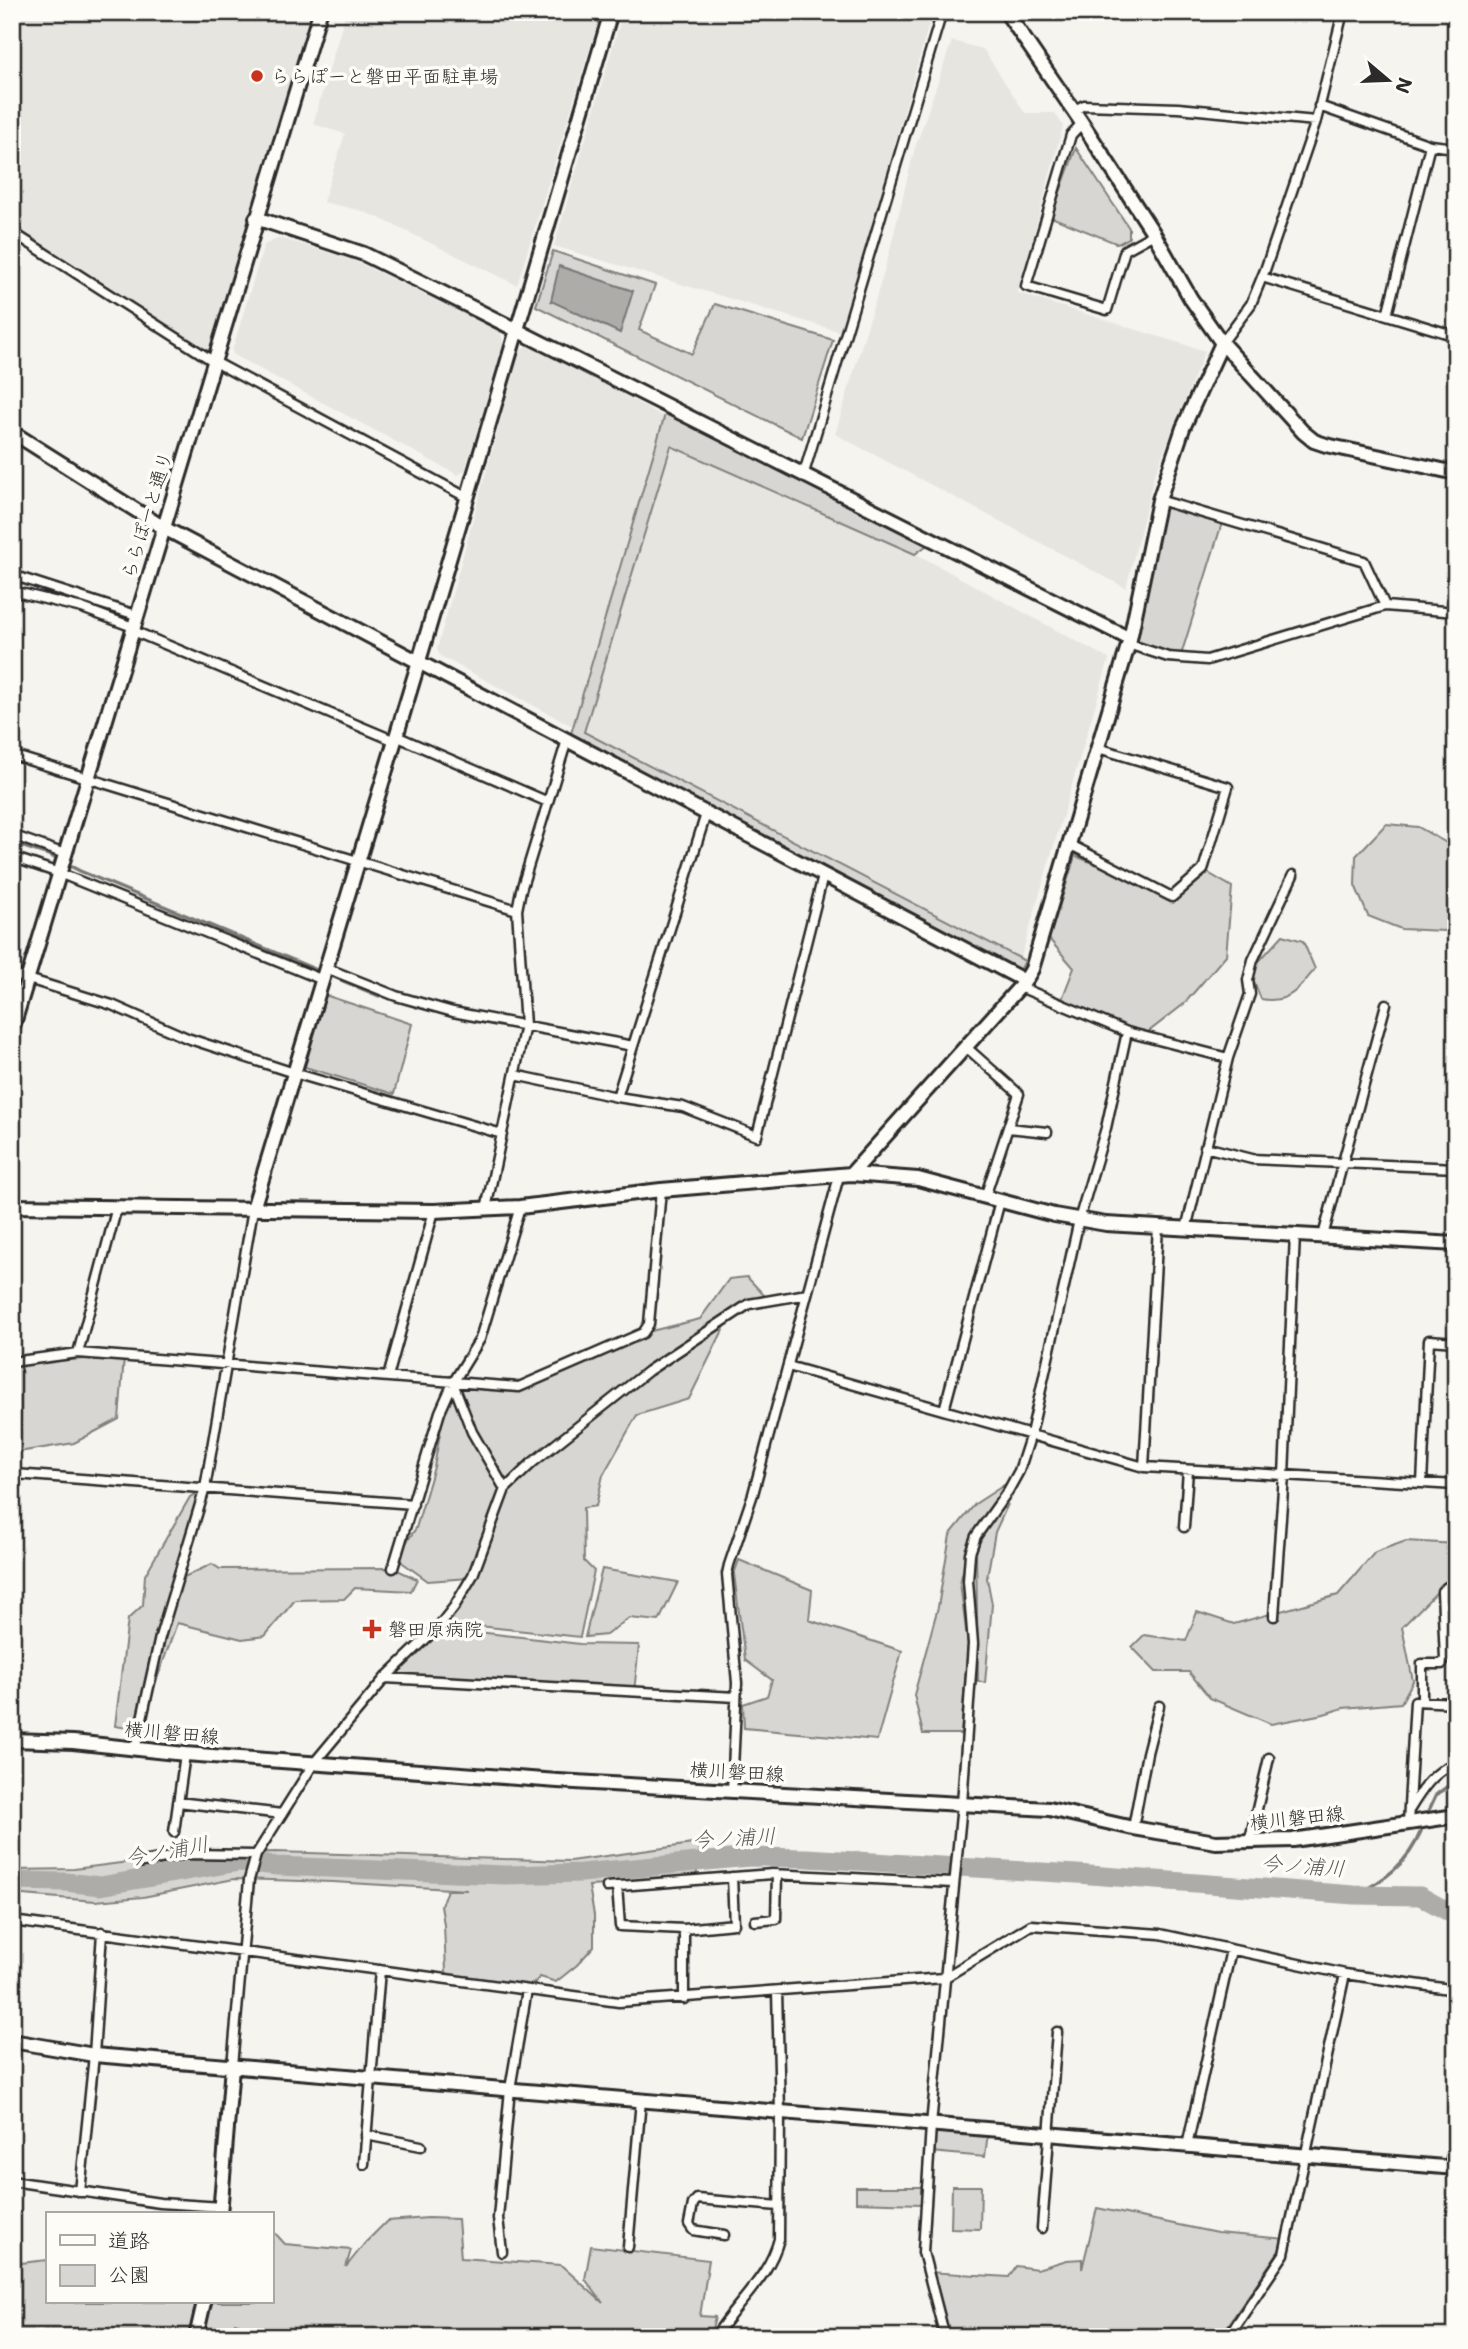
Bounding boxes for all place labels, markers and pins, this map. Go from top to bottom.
place label: ららぽーと磐田平面駐車場 [271,64,498,89]
marker: ららぽーと磐田平面駐車場 [249,68,265,84]
place label: 磐田原病院 [388,1617,483,1642]
marker: 磐田原病院 [362,1619,382,1639]

